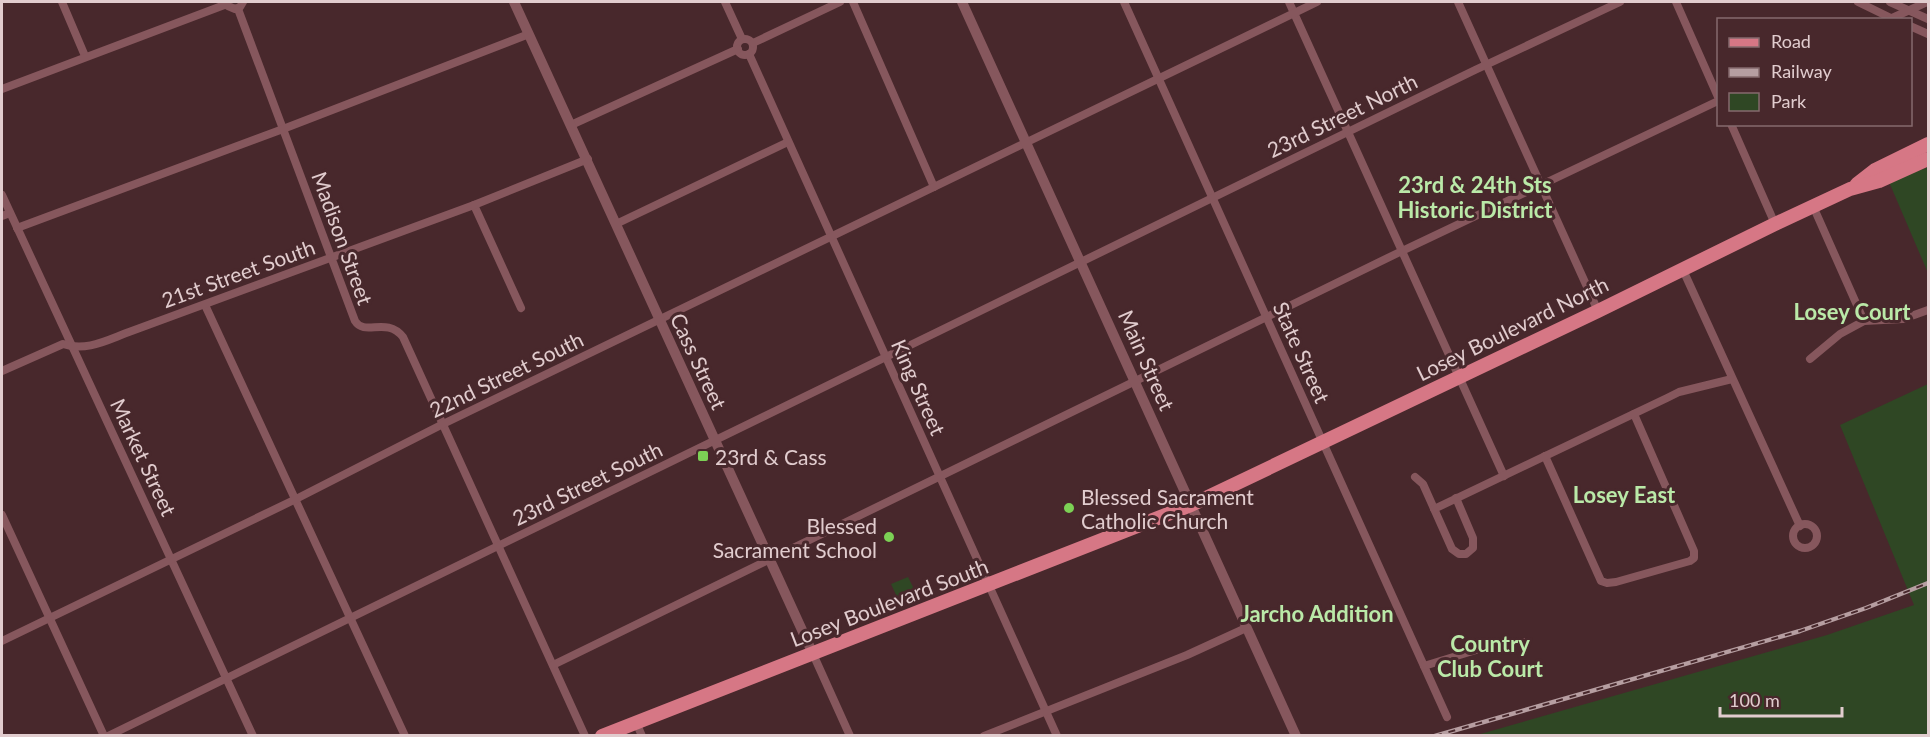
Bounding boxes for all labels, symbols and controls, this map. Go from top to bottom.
legend [1717,18,1912,126]
text: Road [1771,30,1811,52]
text: Railway [1771,60,1832,82]
street label: 23rd Street North [1263,68,1421,162]
text: Park [1771,90,1807,112]
street label: Madison Street [307,168,379,308]
district label: 23rd & 24th Sts Historic District [1397,171,1553,223]
street label: 21st Street South [158,234,318,312]
street label: Losey Boulevard North [1412,271,1612,385]
street label: State Street [1269,298,1336,407]
district label: Losey Court [1794,298,1911,325]
street label: Main Street [1114,306,1180,414]
street label: Cass Street [666,309,732,414]
street label: 22nd Street South [425,326,587,422]
street label: King Street [887,335,951,439]
street label: Market Street [106,394,182,520]
street label: 23rd Street South [508,436,666,530]
place label: 23rd & Cass [715,444,827,469]
marker: 23rd & Cass [696,449,710,463]
district label: Losey East [1573,481,1676,508]
place label: Blessed Sacrament Catholic Church [1081,484,1254,533]
marker: Blessed Sacrament Catholic Church [1062,501,1076,515]
place label: Blessed Sacrament School [713,513,877,562]
marker: Blessed Sacrament School [882,530,896,544]
street label: Losey Boulevard South [787,553,991,651]
district label: Jarcho Addition [1240,600,1394,627]
district label: Country Club Court [1437,630,1544,682]
scale bar [1720,680,1842,718]
text: 100 m [1729,689,1780,711]

